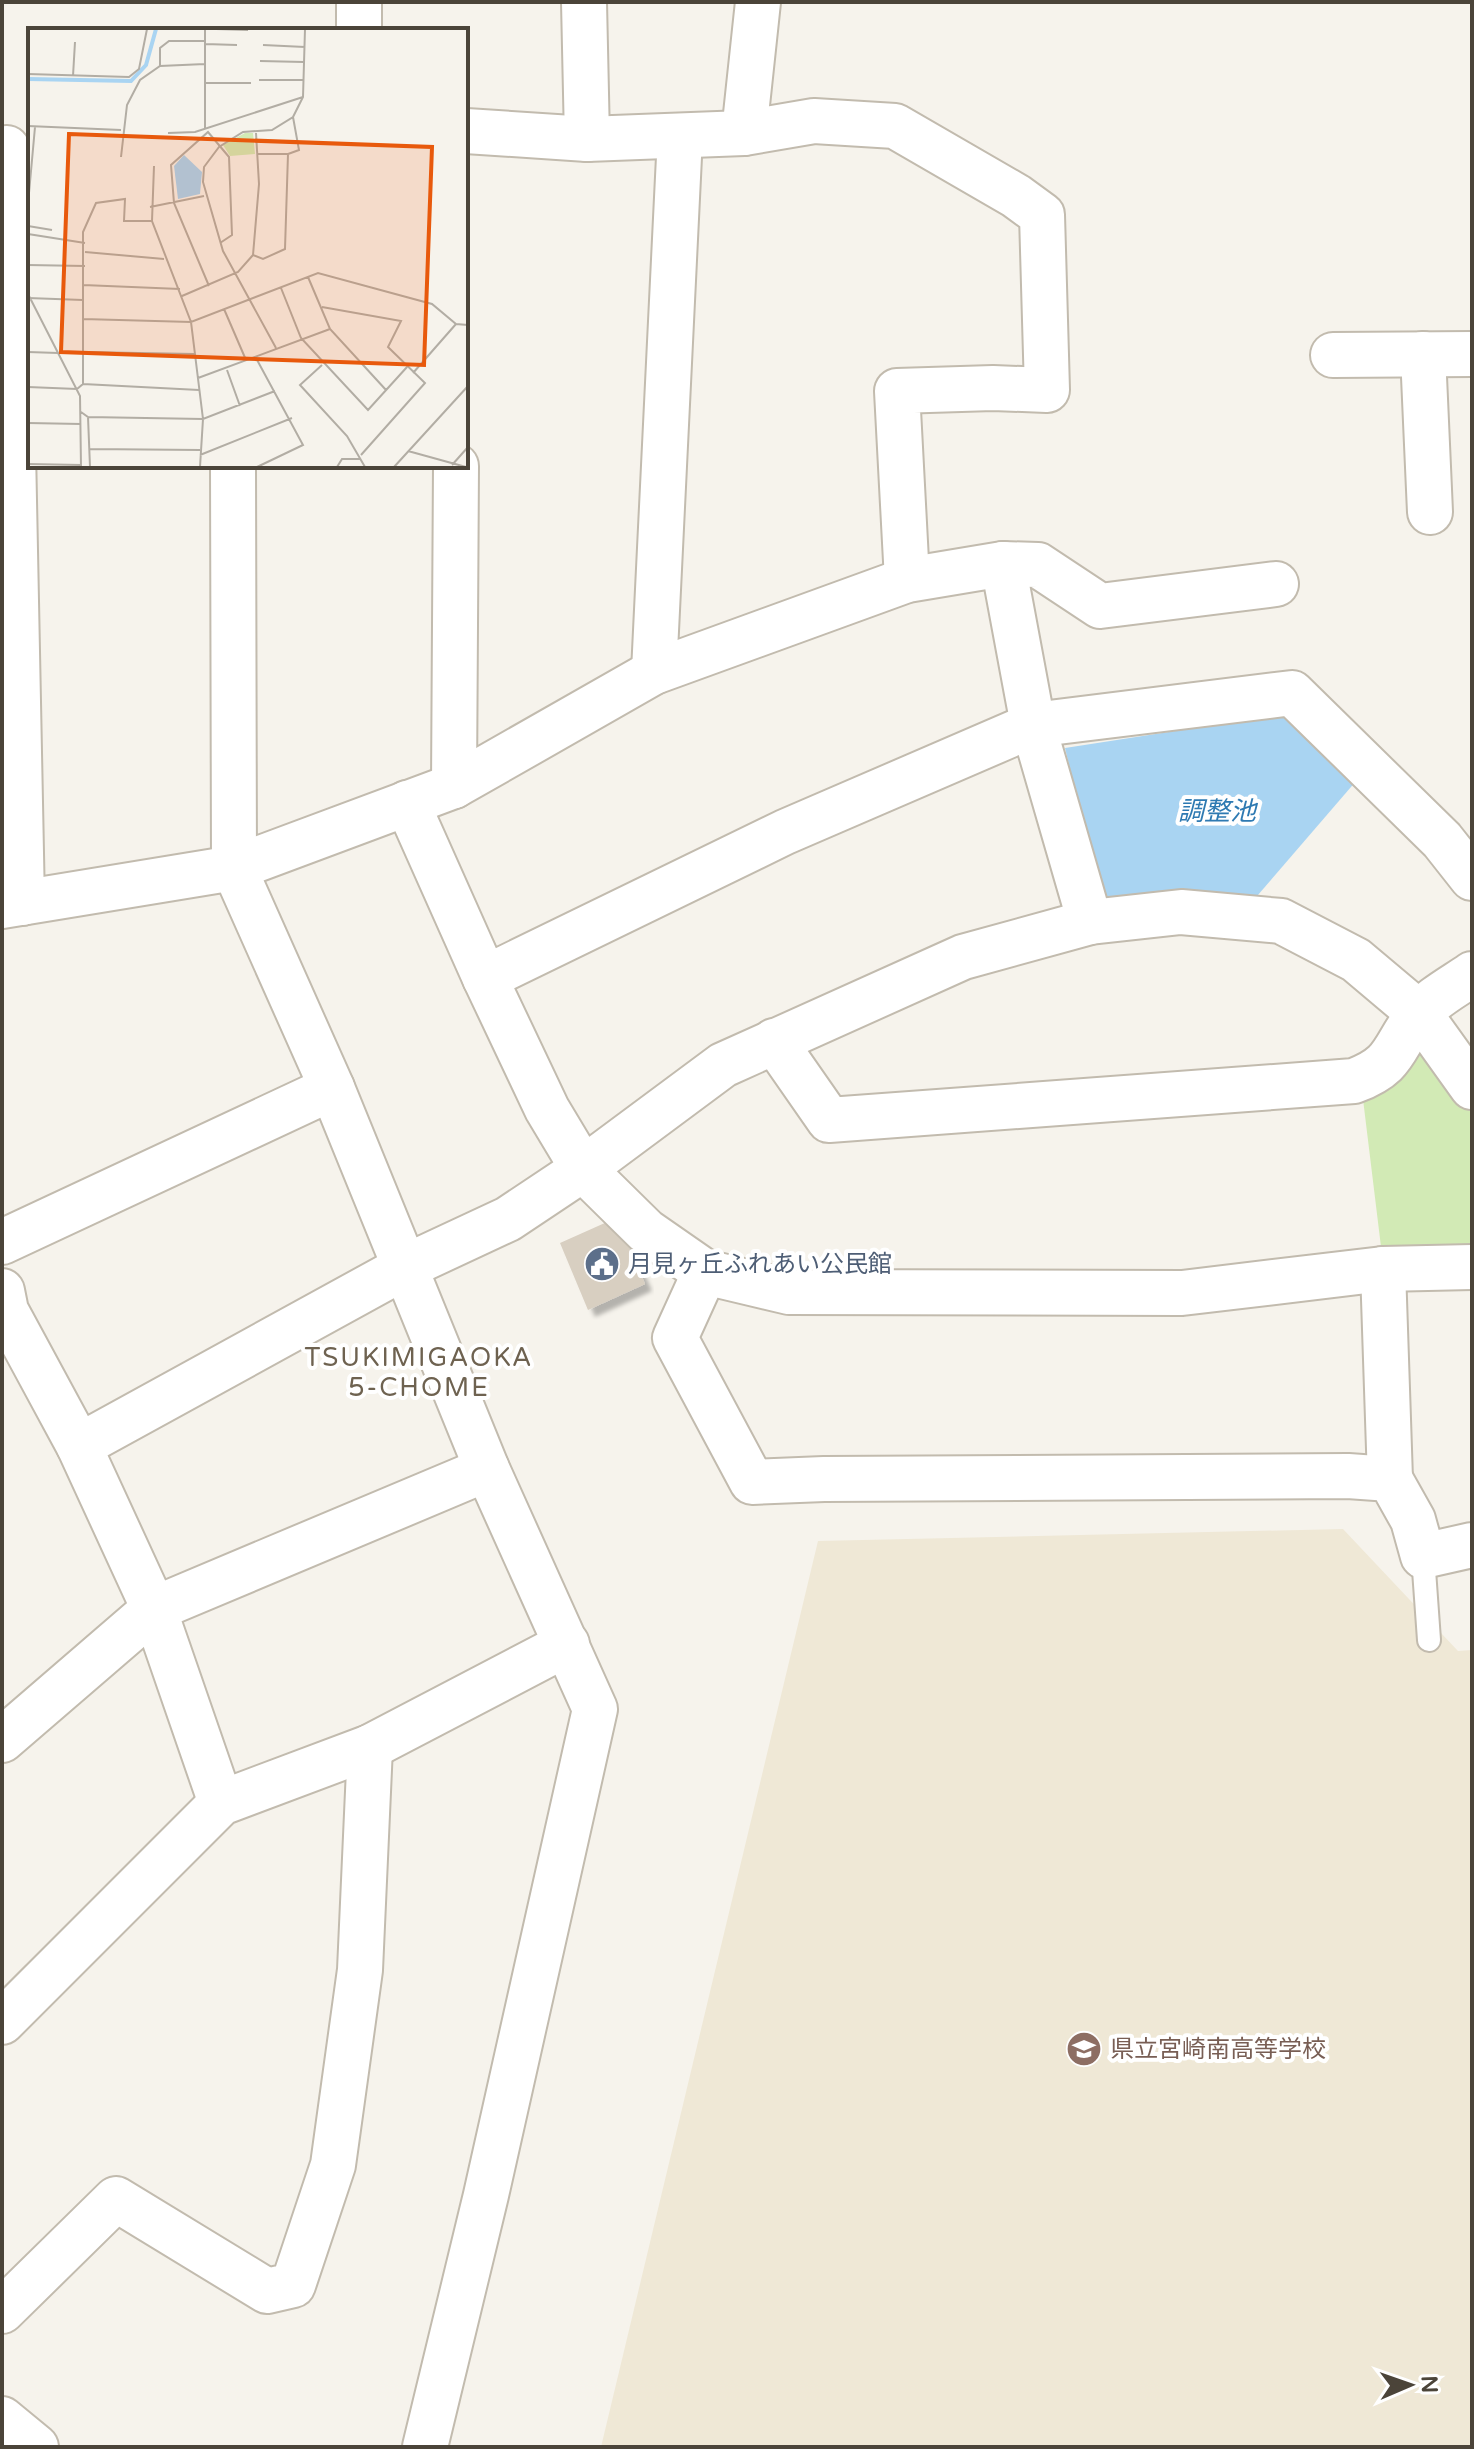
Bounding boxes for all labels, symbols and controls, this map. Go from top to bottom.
inset map [28,28,468,468]
water label: 調整池 [1178,796,1259,827]
public building icon: 月見ヶ丘ふれあい公民館 [583,1245,621,1283]
place label: 月見ヶ丘ふれあい公民館 [628,1250,892,1279]
district label: TSUKIMIGAOKA 5-CHOME [304,1342,534,1403]
school or university icon: 県立宮崎南高等学校 [1065,2030,1103,2068]
place label: 県立宮崎南高等学校 [1110,2035,1326,2064]
north arrow [1370,2345,1450,2425]
text: N [1416,2375,1442,2394]

